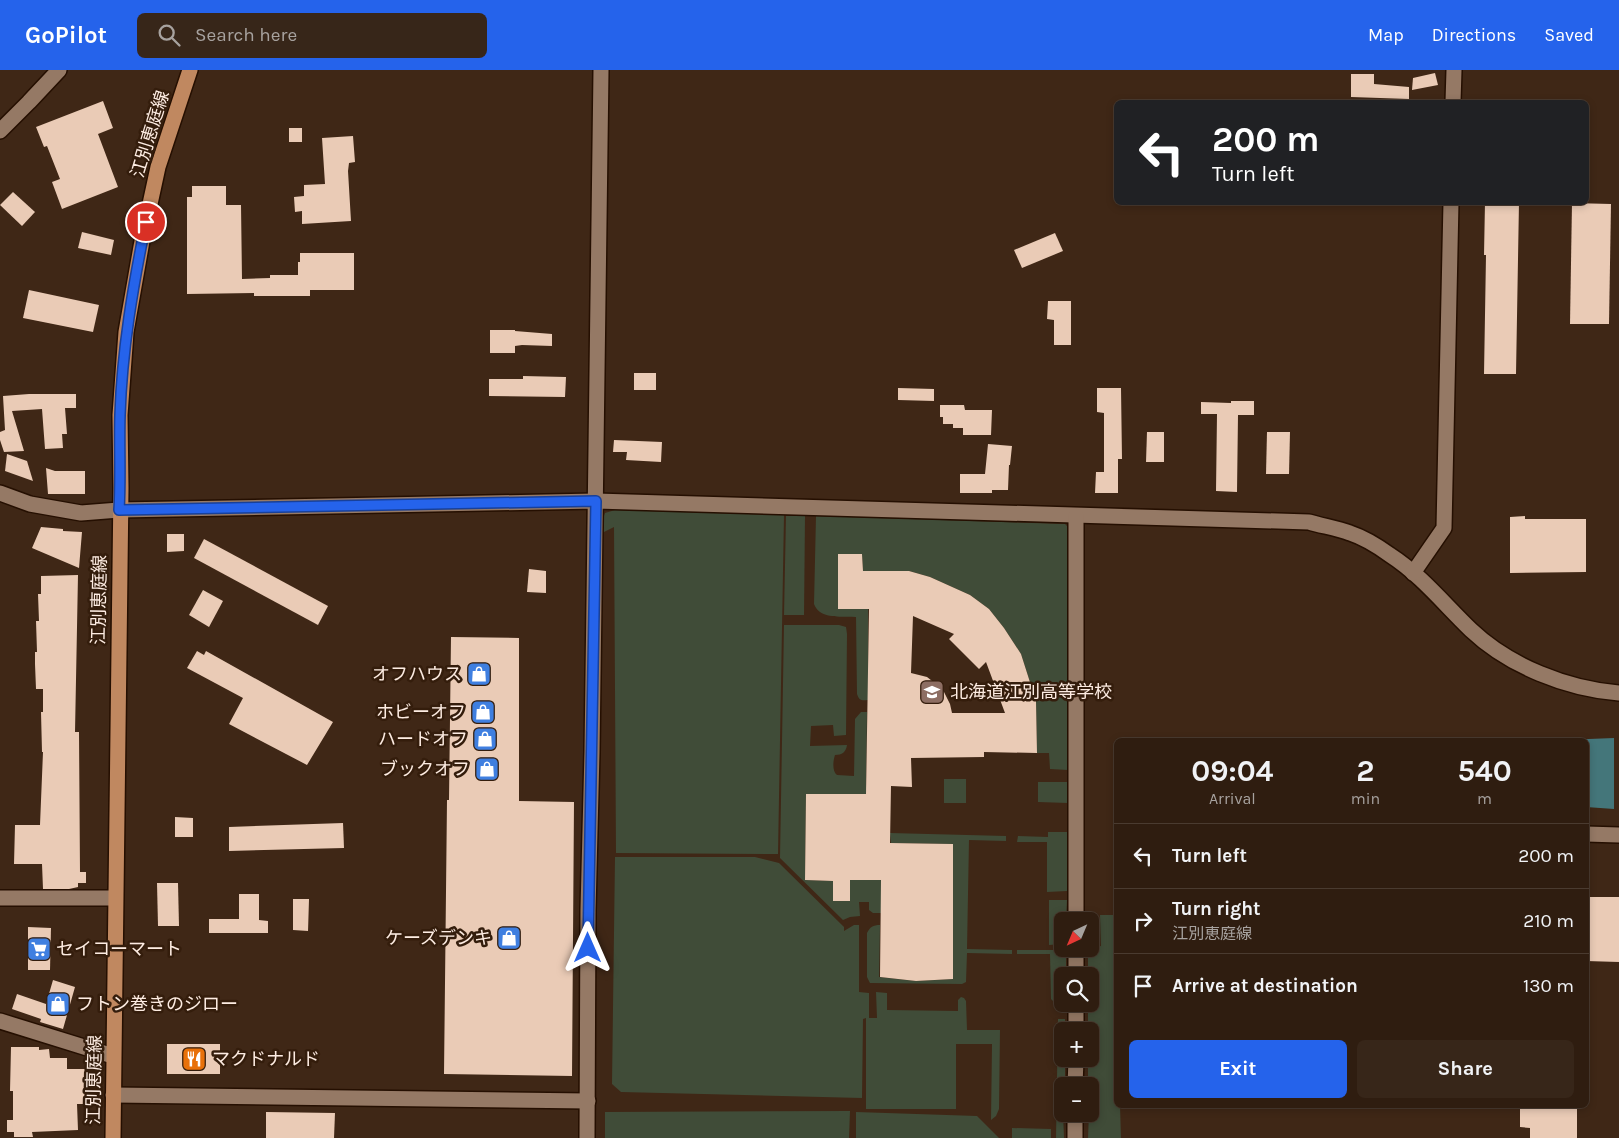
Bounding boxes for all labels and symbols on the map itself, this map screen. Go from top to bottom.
street label: 江別恵庭線 [126,88,174,180]
pin [125,201,167,243]
street label: 江別恵庭線 [87,555,111,645]
shop icon: オフハウス [466,661,492,687]
place label: オフハウス [372,663,462,685]
school or university icon: 北海道江別高等学校 [919,679,945,705]
place label: 北海道江別高等学校 [950,681,1112,703]
shop icon: ホビーオフ [470,699,496,725]
place label: ホビーオフ [376,701,466,723]
shop icon: ハードオフ [472,726,498,752]
place label: ハードオフ [378,728,468,750]
shop icon: ブックオフ [474,756,500,782]
place label: ブックオフ [380,758,470,780]
north arrow [1054,912,1099,958]
position arrow [561,921,613,973]
shop icon: ケーズデンキ [496,925,522,951]
place label: ケーズデンキ [385,927,492,949]
supermarket icon: セイコーマート [26,936,52,962]
place label: セイコーマート [56,938,182,960]
shop icon: フトン巻きのジロー [45,991,71,1017]
place label: フトン巻きのジロー [76,993,238,1015]
street label: 江別恵庭線 [82,1035,106,1125]
restaurant icon: マクドナルド [181,1046,207,1072]
place label: マクドナルド [212,1048,320,1070]

